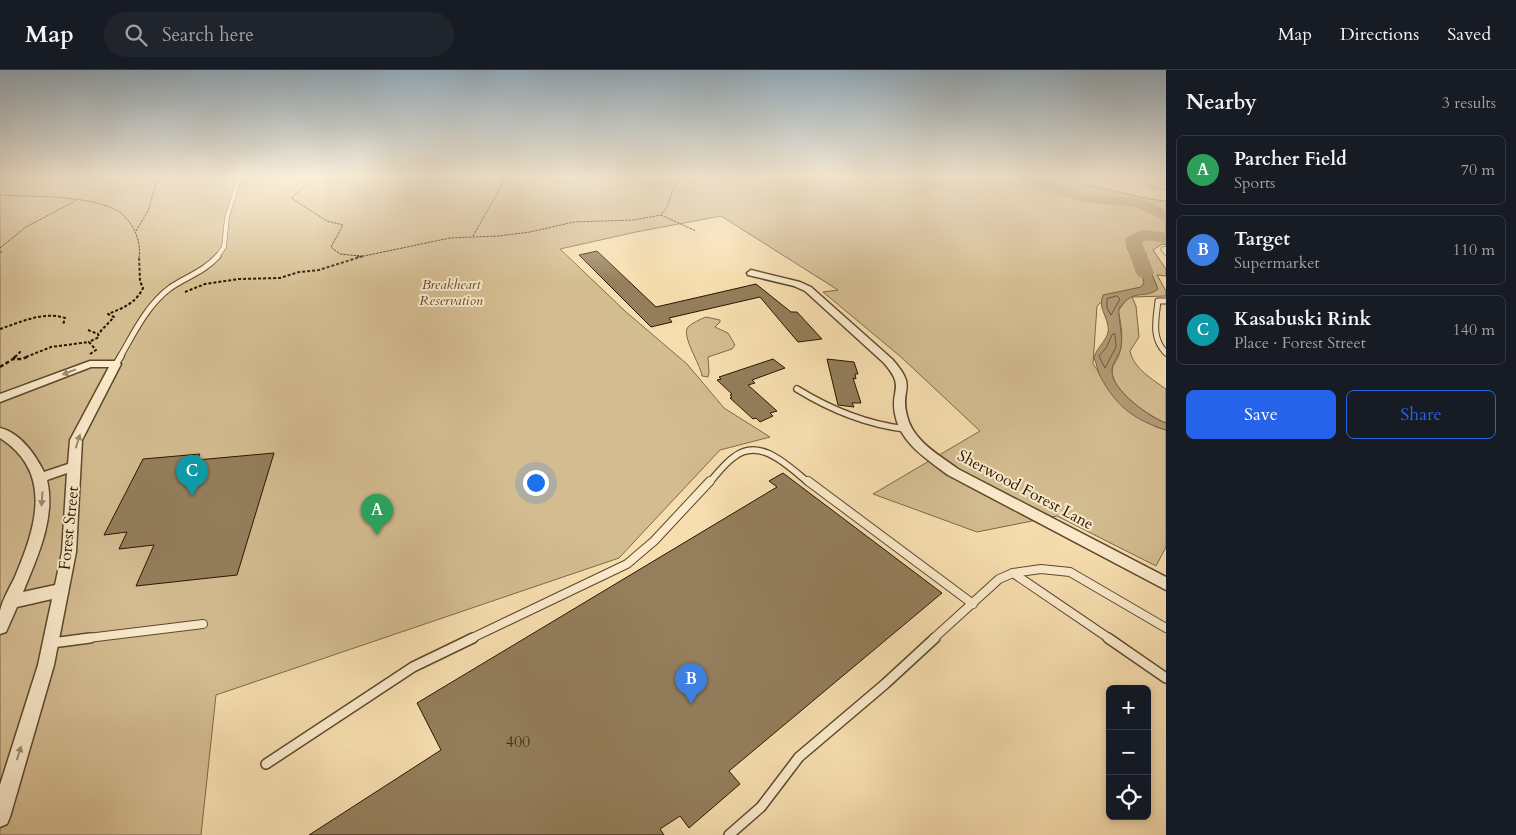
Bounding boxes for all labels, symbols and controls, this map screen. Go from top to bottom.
search box [104,12,454,57]
text: Map [25,18,74,51]
icon: search [122,21,150,49]
text: Search here [162,22,254,48]
text: Map [1278,22,1312,47]
text: Directions [1340,22,1419,47]
text: Saved [1447,22,1491,47]
text: Nearby [1186,88,1257,117]
text: 3 results [1442,92,1496,114]
text: Parcher Field [1234,146,1347,172]
text: A [1197,159,1209,181]
text: 70 m [1461,159,1495,181]
text: Sports [1234,172,1275,194]
text: Target [1234,226,1290,252]
text: B [1197,239,1209,261]
text: 110 m [1453,239,1495,261]
text: Supermarket [1234,252,1320,274]
park label: Breakheart Reservation [419,275,483,310]
text: Kasabuski Rink [1234,306,1371,332]
text: C [1197,319,1209,341]
text: 140 m [1453,319,1495,341]
text: Place · Forest Street [1234,332,1366,354]
one-way arrow [61,368,76,376]
button: Save [1186,390,1336,439]
button: Share [1346,390,1496,439]
one-way arrow [74,433,82,448]
street label: Sherwood Forest Lane [954,445,1098,535]
pin: C [176,455,208,496]
your location [523,470,549,496]
street label: Forest Street [54,485,84,571]
one-way arrow [37,492,45,508]
pin: A [361,494,393,535]
pin: B [675,663,707,704]
map controls [1106,685,1151,820]
button: + [1106,685,1151,730]
button: − [1106,730,1151,775]
house number: 400 [506,731,530,753]
one-way arrow [16,746,24,761]
button: locate [1106,775,1151,820]

